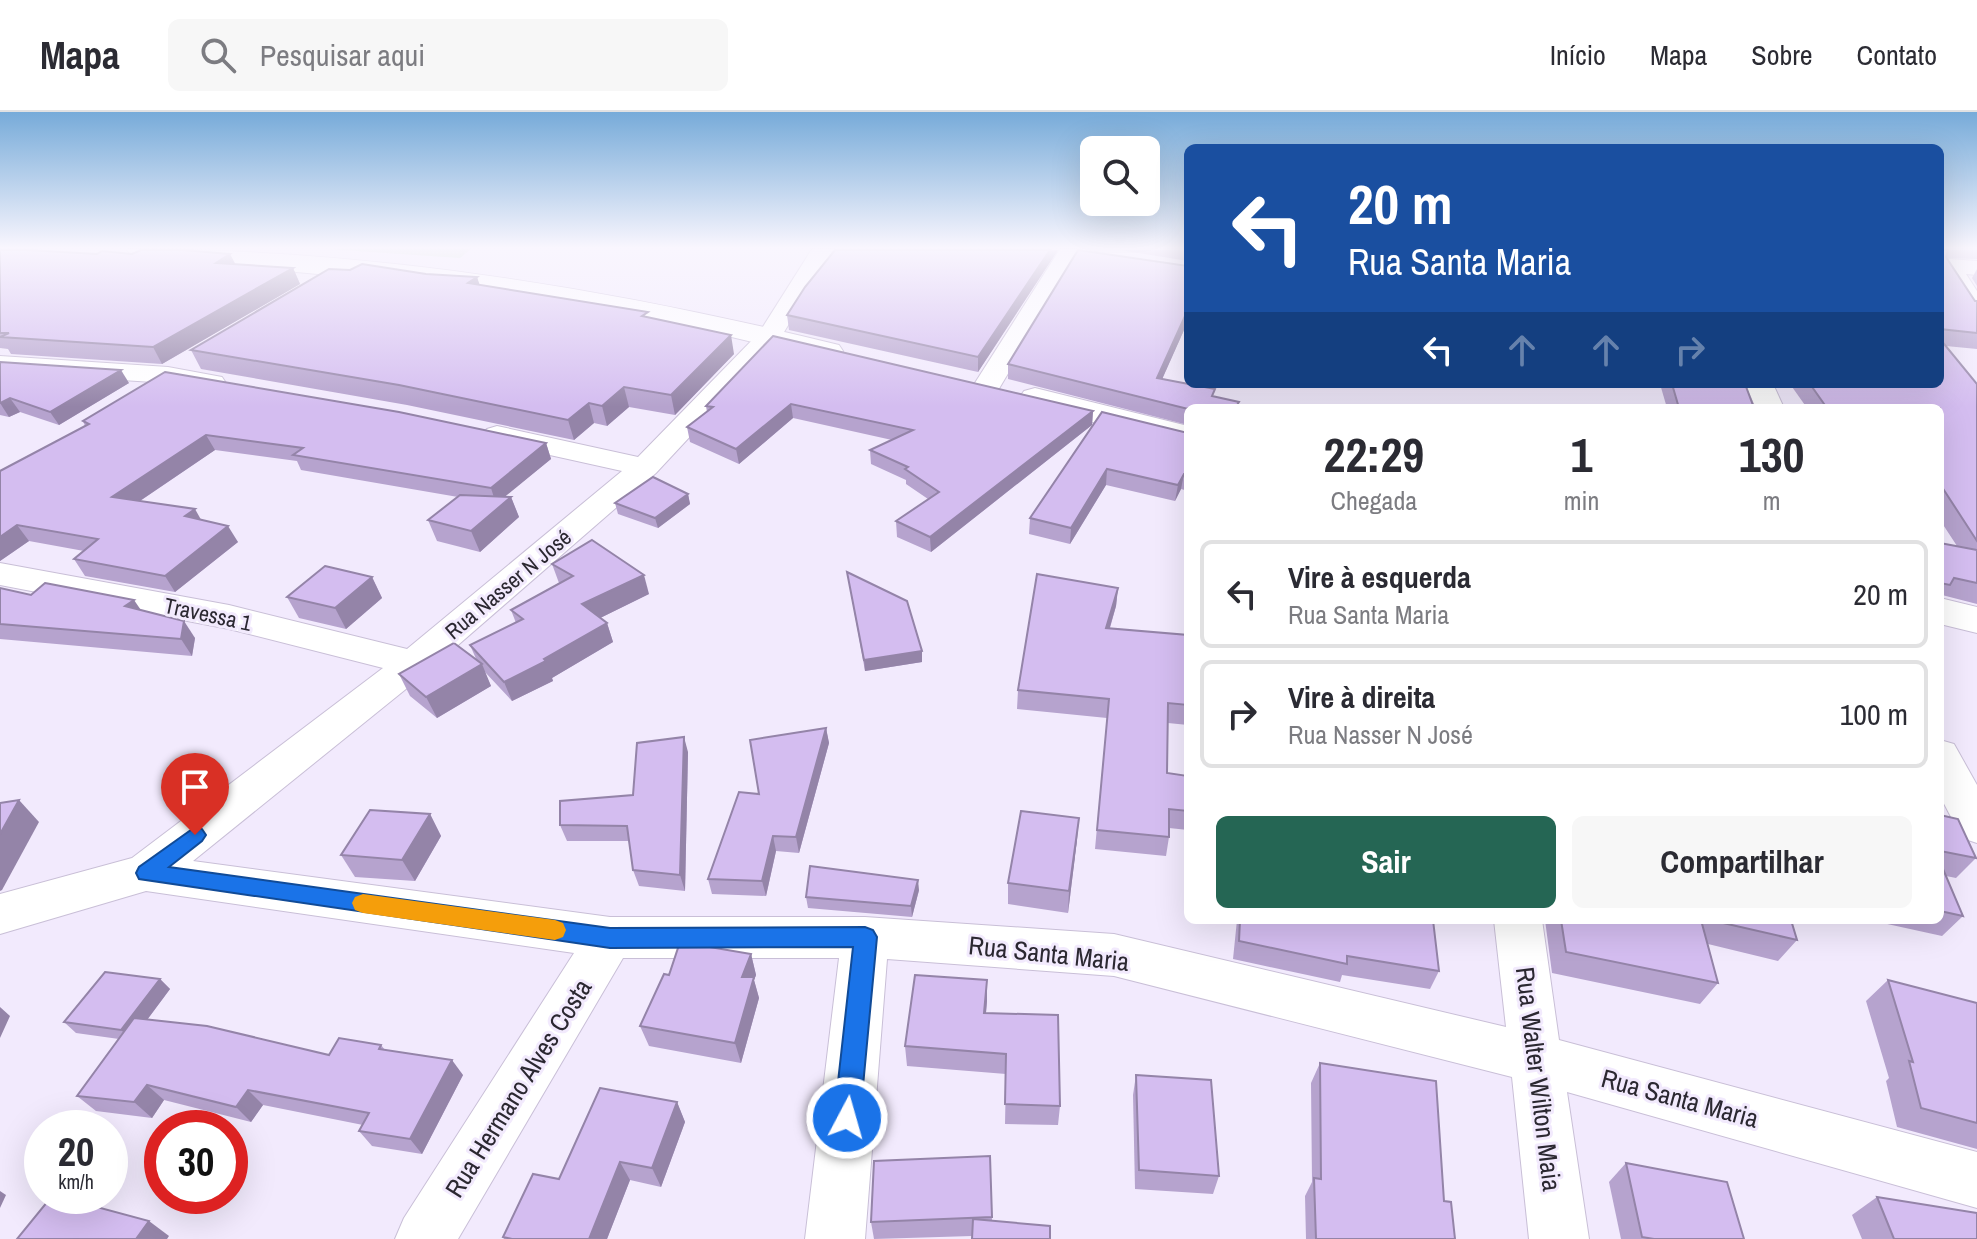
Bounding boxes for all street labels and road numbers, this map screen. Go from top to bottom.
street label: Rua Nasser N José [438,522,578,646]
street label: Travessa 1 [162,590,254,638]
street label: Rua Santa Maria [967,927,1131,979]
street label: Rua Walter Wilton Maia [1508,965,1570,1193]
street label: Rua Hermano Alves Costa [437,972,599,1204]
street label: Rua Santa Maria [1598,1060,1763,1136]

